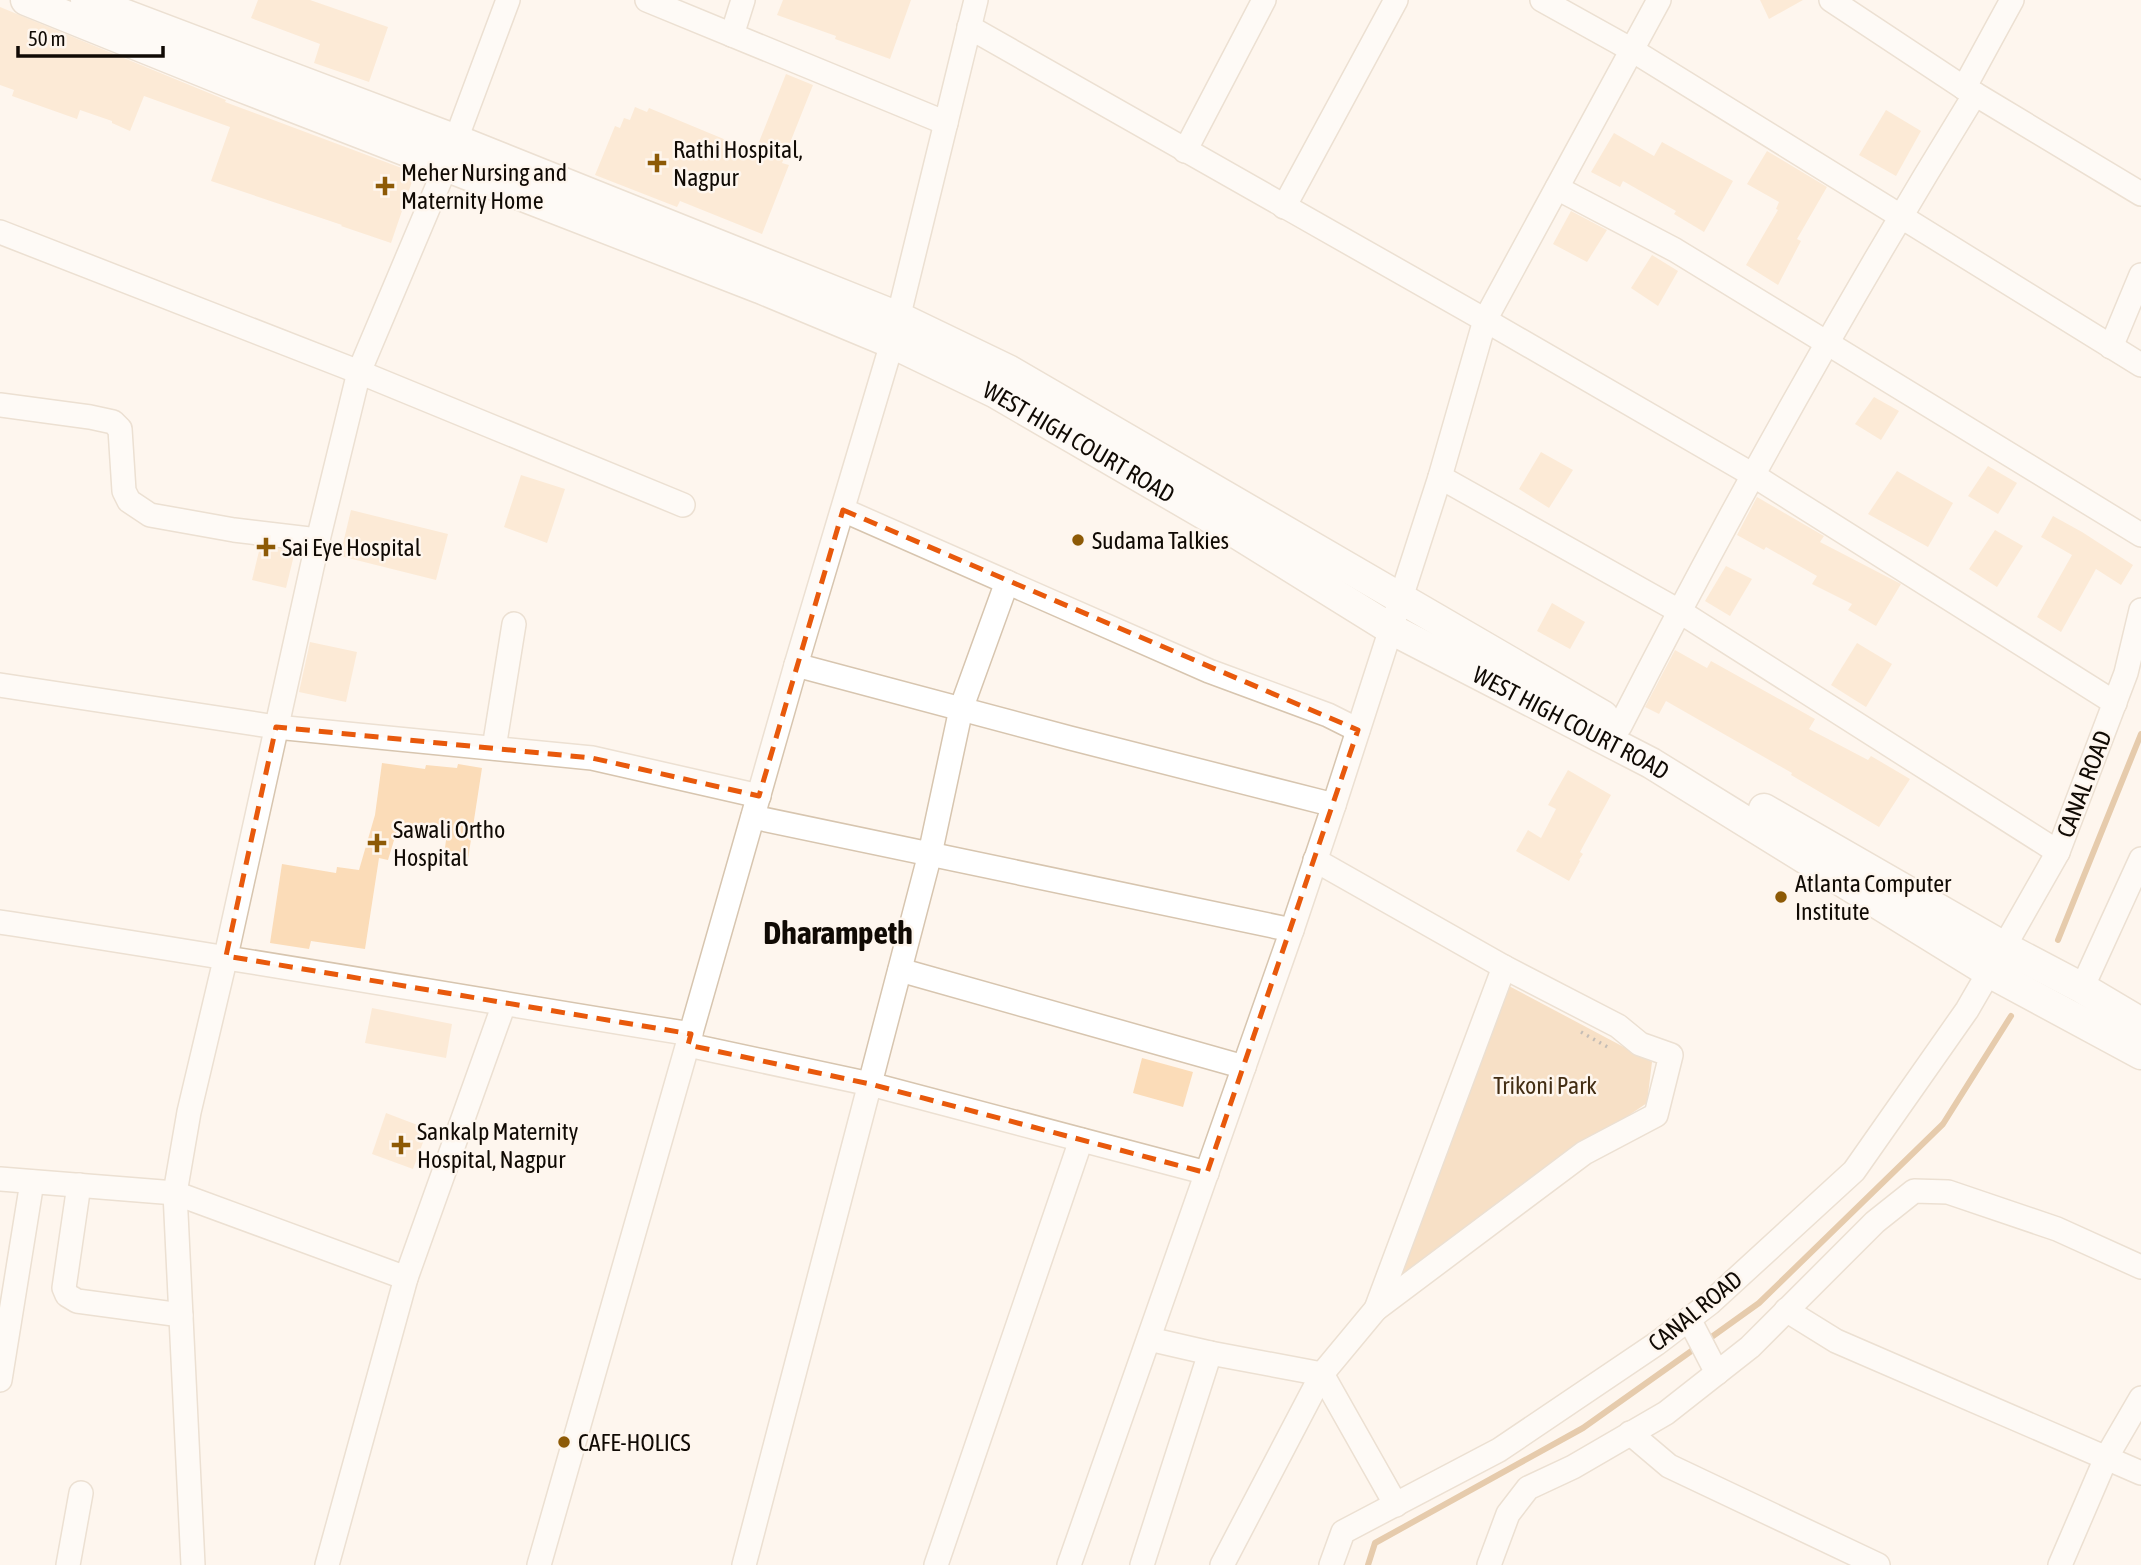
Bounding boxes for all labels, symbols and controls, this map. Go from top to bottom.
scale bar [18,14,163,58]
text: 50 m [28,26,66,50]
place label: Rathi Hospital, Nagpur [673,136,803,191]
marker: Rathi Hospital, Nagpur [647,153,667,173]
place label: Meher Nursing and Maternity Home [401,159,567,214]
marker: Meher Nursing and Maternity Home [375,176,395,196]
street label: WEST HIGH COURT ROAD [979,375,1180,507]
place label: Sudama Talkies [1092,527,1229,554]
marker: Sudama Talkies [1070,532,1086,548]
place label: Sai Eye Hospital [282,534,422,561]
marker: Sai Eye Hospital [256,537,276,557]
street label: WEST HIGH COURT ROAD [1469,660,1674,784]
street label: CANAL ROAD [2051,727,2117,841]
place label: Sawali Ortho Hospital [393,816,505,871]
marker: Sawali Ortho Hospital [367,833,387,853]
place label: Atlanta Computer Institute [1795,870,1952,925]
marker: Atlanta Computer Institute [1773,889,1789,905]
district label: Dharampeth [763,914,913,951]
park label: Trikoni Park [1493,1072,1597,1099]
place label: Sankalp Maternity Hospital, Nagpur [417,1118,579,1173]
marker: Sankalp Maternity Hospital, Nagpur [391,1135,411,1155]
street label: CANAL ROAD [1643,1265,1747,1357]
place label: CAFE-HOLICS [578,1429,691,1456]
marker: CAFE-HOLICS [556,1434,572,1450]

